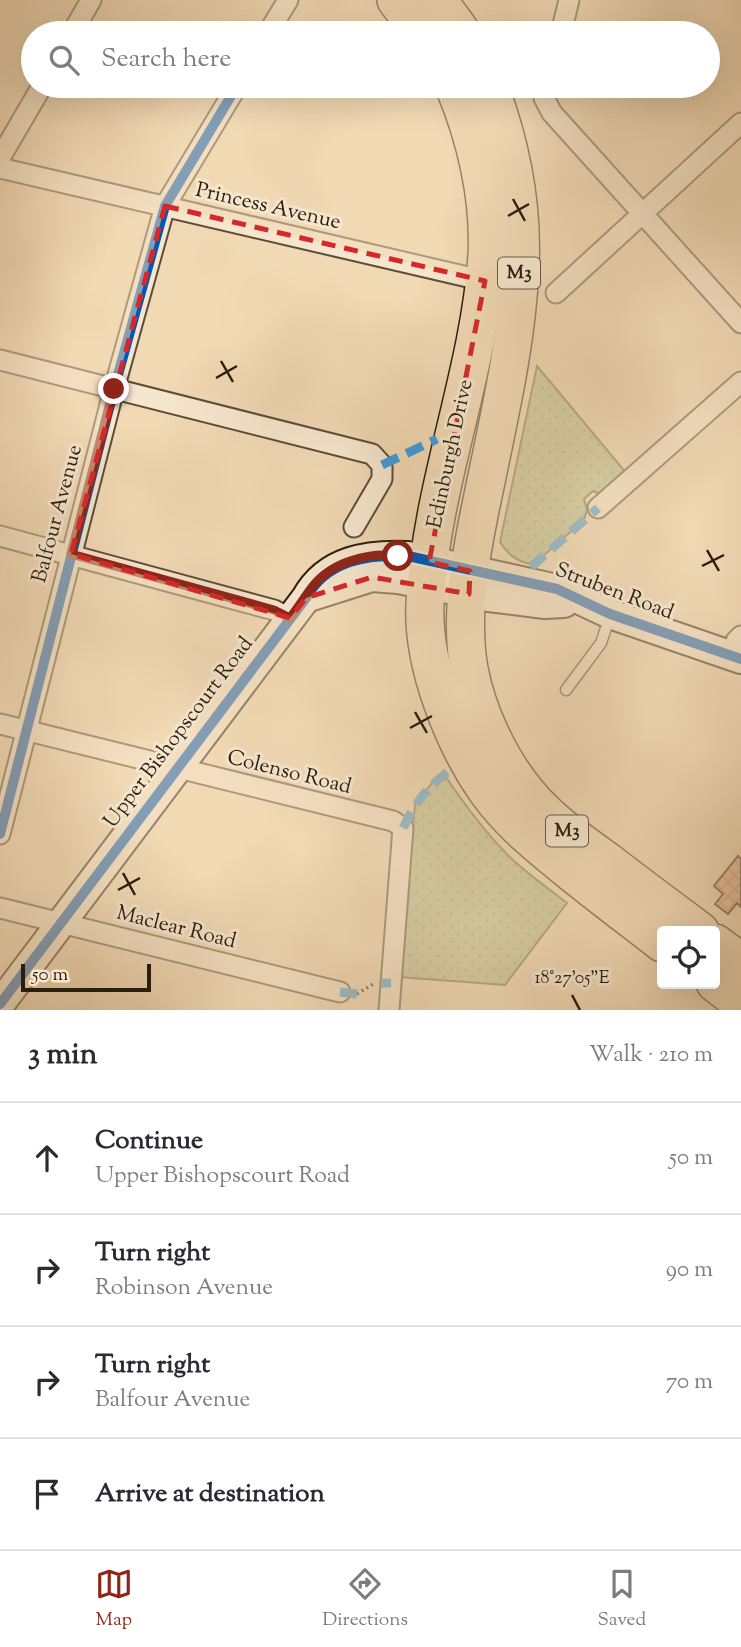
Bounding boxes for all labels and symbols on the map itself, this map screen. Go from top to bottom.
street label: Princess Avenue [193,176,343,238]
road number: M3 [498,258,540,288]
route end [98,373,129,404]
street label: Edinburgh Drive [421,377,481,531]
street label: Balfour Avenue [25,442,91,586]
route start [382,540,413,571]
street label: Struben Road [550,556,678,628]
street label: Upper Bishopscourt Road [97,631,261,835]
street label: Colenso Road [224,743,354,803]
road number: M3 [546,816,588,846]
street label: Maclear Road [113,899,239,957]
scale bar [21,961,150,993]
text: 18°27'05"E [534,966,610,992]

